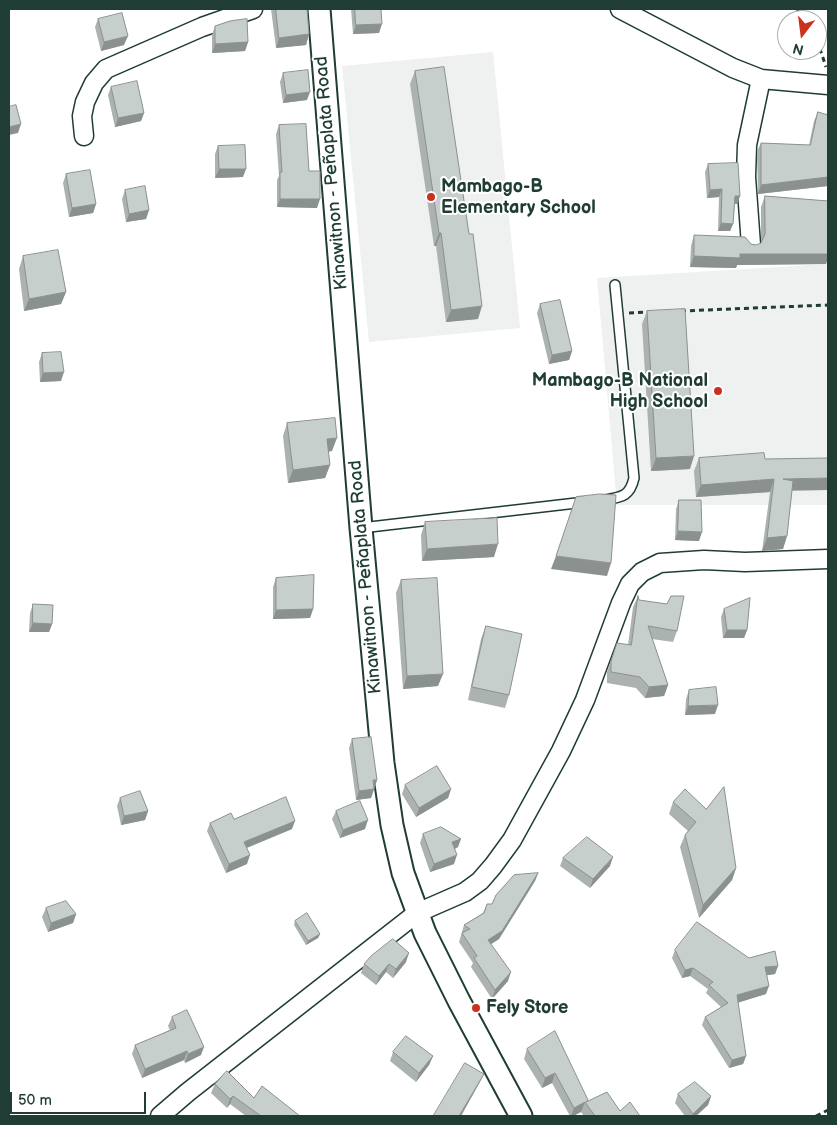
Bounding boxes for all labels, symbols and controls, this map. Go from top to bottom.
north arrow [777,10,827,60]
text: N [791,39,806,59]
street label: Kinawitnon - Peñaplata Road [311,55,353,291]
place label: Mambago-B Elementary School [441,176,596,218]
marker: Mambago-B Elementary School [425,191,437,203]
place label: Mambago-B National High School [532,370,708,412]
marker: Mambago-B National High School [712,385,724,397]
street label: Kinawitnon - Peñaplata Road [345,459,387,695]
place label: Fely Store [486,997,568,1019]
marker: Fely Store [470,1002,482,1014]
scale bar [12,1082,149,1114]
text: 50 m [18,1091,52,1110]

